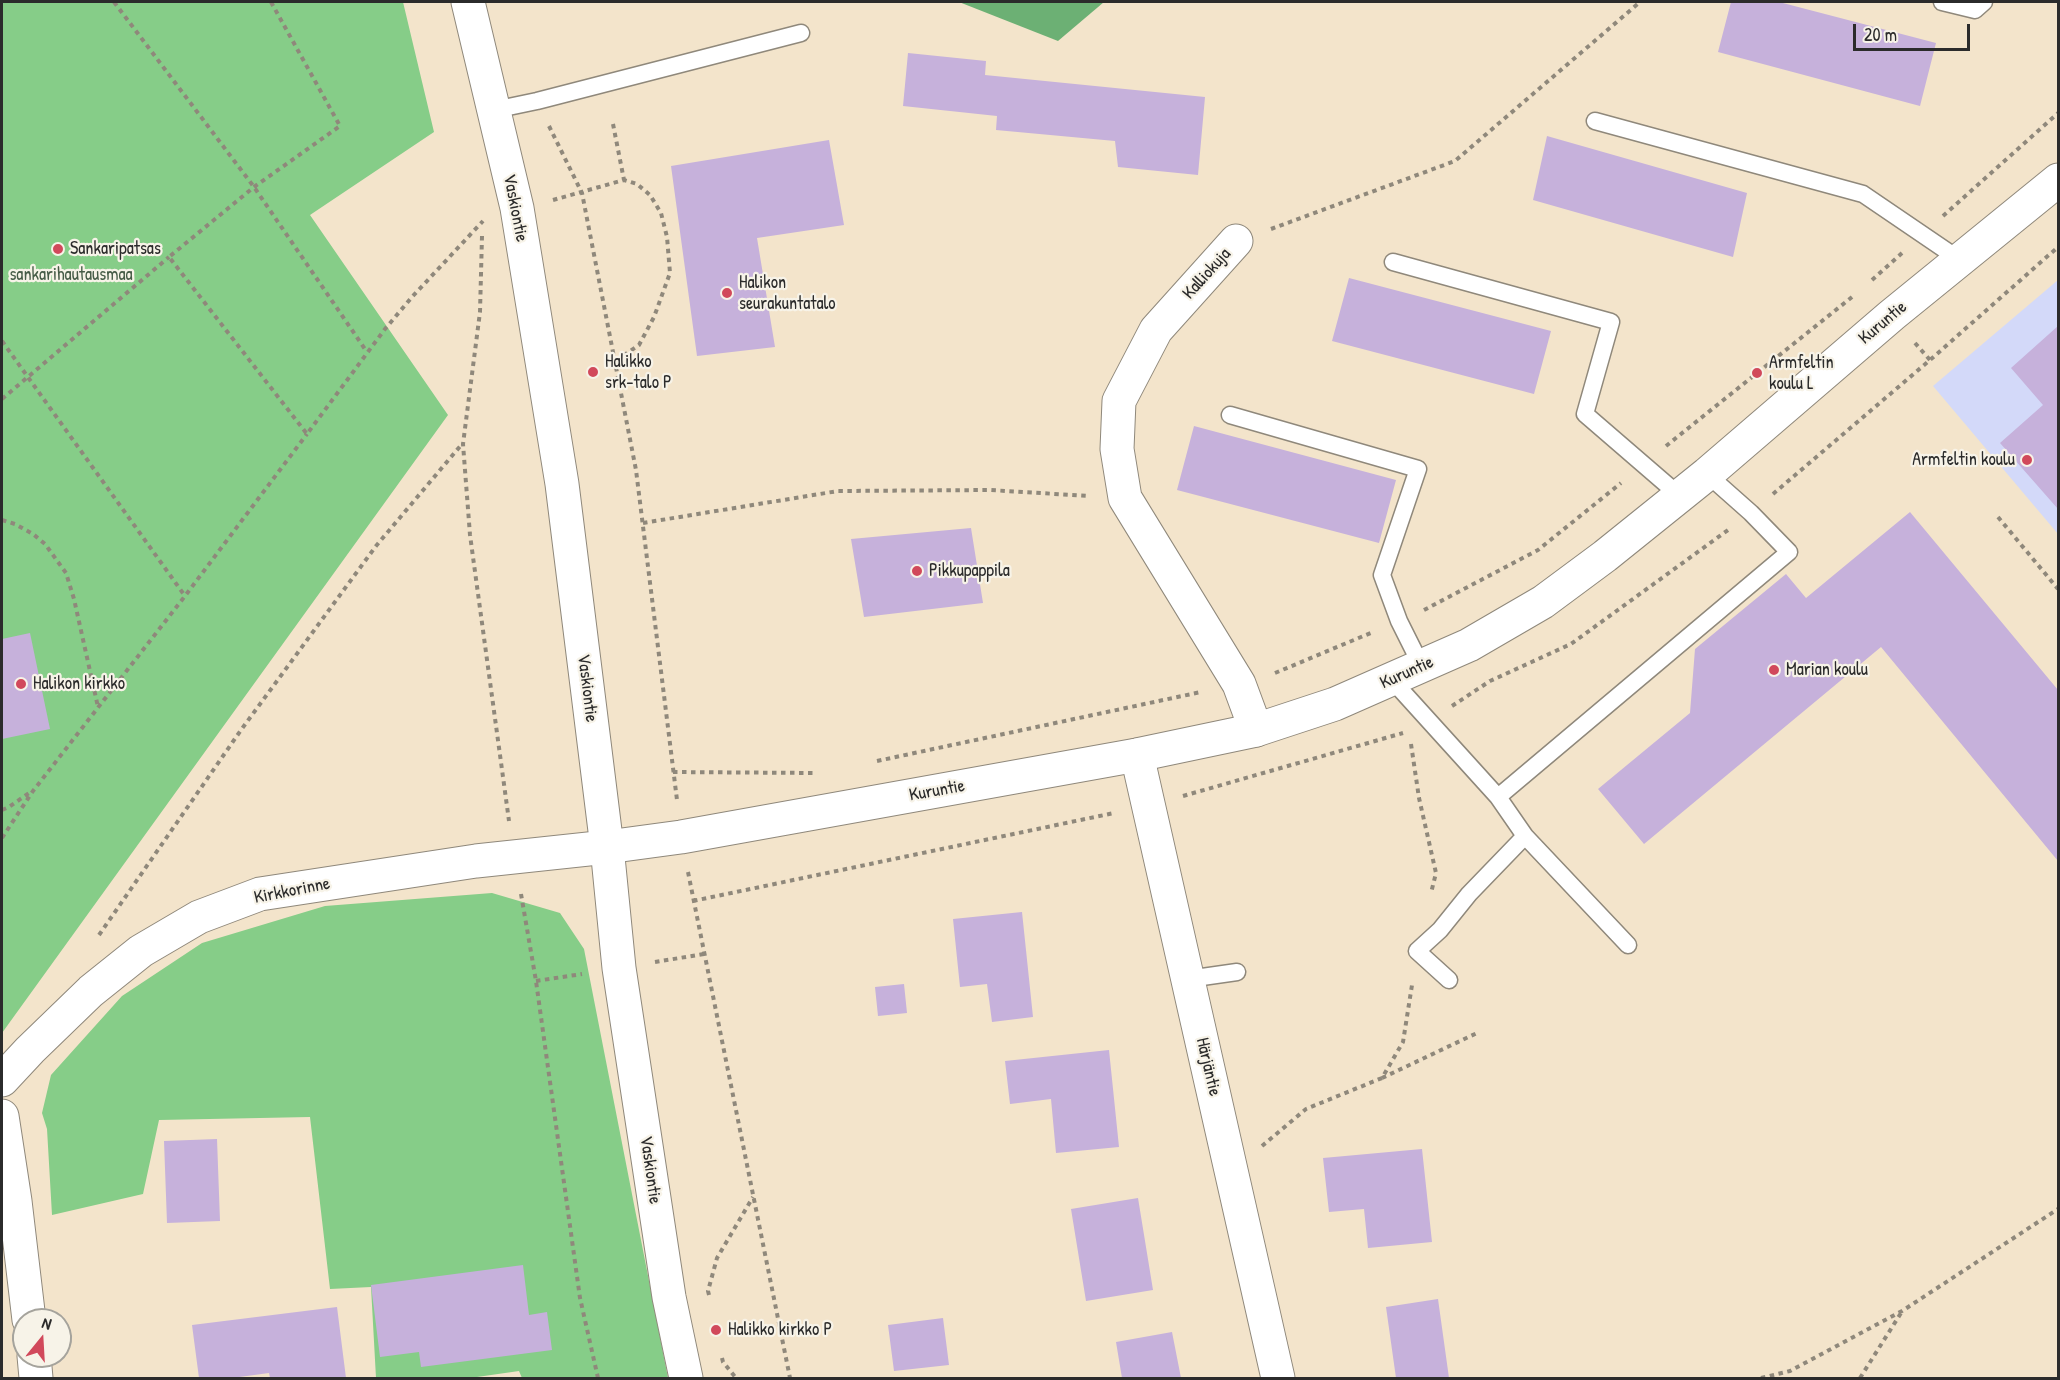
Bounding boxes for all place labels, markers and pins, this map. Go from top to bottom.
place label: Sankaripatsas [70,238,161,260]
marker: Sankaripatsas [51,242,65,256]
place label: Halikon seurakuntatalo [739,272,836,314]
marker: Halikon seurakuntatalo [720,286,734,300]
place label: Halikko srk-talo P [605,351,672,394]
place label: Armfeltin koulu L [1769,352,1834,394]
marker: Halikko srk-talo P [586,365,600,379]
marker: Armfeltin koulu L [1750,366,1764,380]
place label: Armfeltin koulu [1912,449,2015,471]
marker: Armfeltin koulu [2020,453,2034,467]
place label: Pikkupappila [929,560,1010,582]
marker: Pikkupappila [910,564,924,578]
place label: Marian koulu [1786,659,1868,681]
marker: Marian koulu [1767,663,1781,677]
place label: Halikon kirkko [33,673,125,695]
marker: Halikon kirkko [14,677,28,691]
place label: Halikko kirkko P [728,1319,832,1341]
marker: Halikko kirkko P [709,1323,723,1337]

